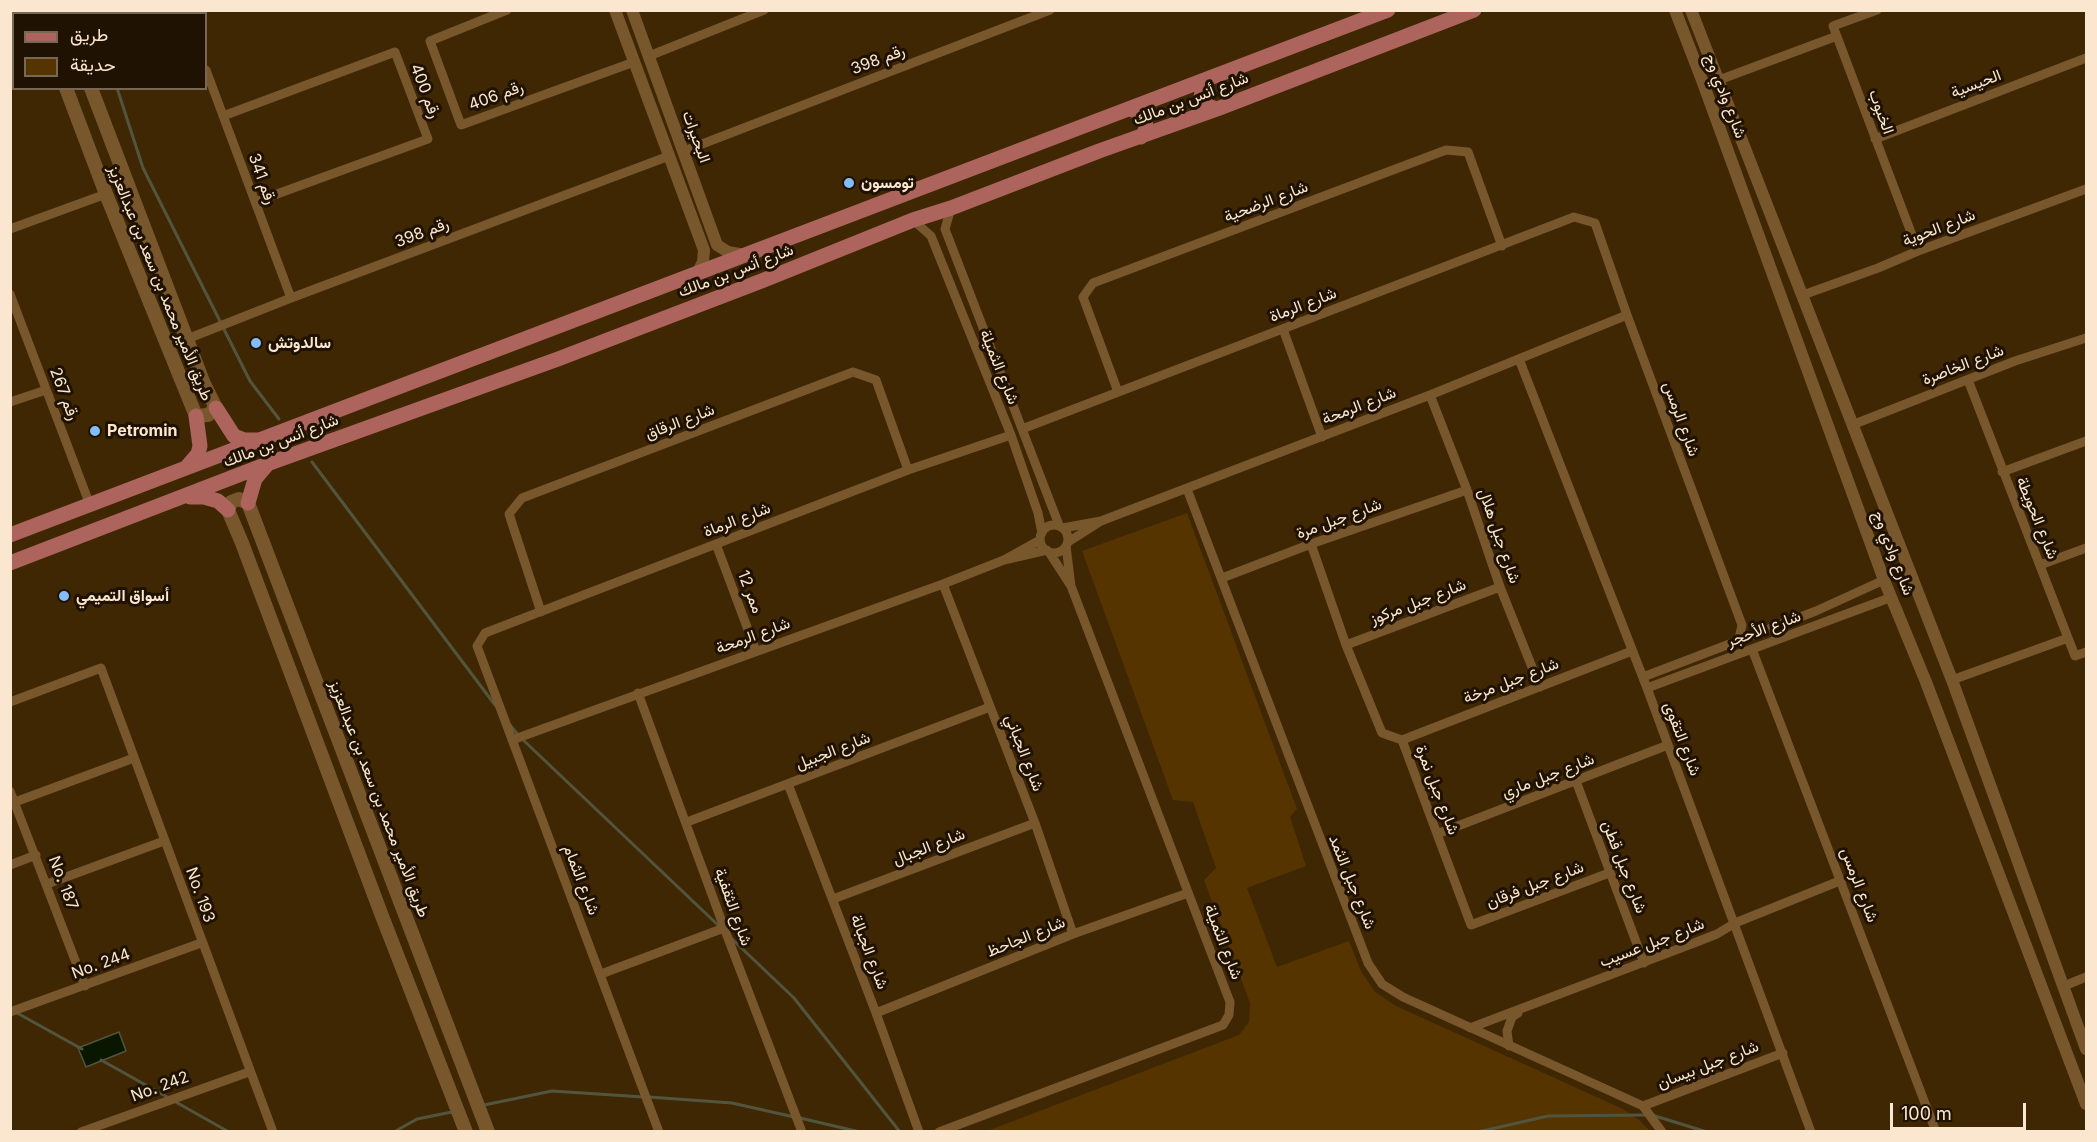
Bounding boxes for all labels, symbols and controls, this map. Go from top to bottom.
legend [12,12,207,90]
text: طريق [70,24,108,45]
street label: رقم 398 [848,41,908,79]
street label: شارع وادي وج [1700,51,1750,141]
text: حديقة [70,54,116,75]
street label: رقم 400 [406,61,444,121]
street label: الحيسية [1948,66,2004,102]
street label: شارع أنس بن مالك [1131,68,1251,130]
street label: رقم 406 [466,77,526,115]
street label: الخبوب [1864,87,1898,137]
street label: البحيرات [678,108,714,166]
street label: رقم 341 [244,151,280,207]
street label: طريق الأمير محمد بن سعد بن عبدالعزيز [104,162,216,404]
place label: تومسون [861,173,914,193]
marker: تومسون [842,176,856,190]
street label: شارع الرضحية [1221,177,1311,227]
street label: شارع الحوية [1900,205,1978,251]
street label: رقم 398 [392,214,452,252]
street label: شارع أنس بن مالك [676,240,796,302]
street label: شارع الرماة [1267,283,1339,327]
street label: شارع الثميلة [975,327,1023,407]
place label: سالدوتش [268,333,331,353]
marker: سالدوتش [249,336,263,350]
street label: شارع الخاصرة [1919,341,2007,389]
street label: رقم 267 [45,365,83,423]
street label: شارع الرمس [1659,379,1703,459]
street label: شارع الرمحة [1319,383,1399,429]
street label: شارع الرقاق [643,400,717,444]
street label: شارع أنس بن مالك [221,410,341,472]
place label: Petromin [107,421,177,441]
marker: Petromin [88,424,102,438]
street label: شارع الحويطة [2012,474,2062,562]
street label: شارع جبل هلال [1474,486,1524,586]
street label: شارع جبل مرة [1294,495,1384,543]
street label: شارع الرماة [701,498,773,542]
street label: شارع وادي وج [1868,508,1918,598]
street label: ممر 12 [733,568,767,616]
street label: شارع جبل مركوز [1367,575,1469,629]
place label: أسواق التميمي [76,586,169,606]
marker: أسواق التميمي [57,589,71,603]
street label: شارع الأحجر [1724,607,1804,651]
street label: شارع الرمحة [713,614,793,658]
street label: شارع جبل مرخة [1461,654,1561,708]
street label: طريق الأمير محمد بن سعد بن عبدالعزيز [325,678,433,920]
street label: شارع التقوى [1659,699,1705,779]
street label: شارع الجباني [1001,712,1047,794]
street label: شارع الجبيل [793,728,873,774]
street label: شارع جبل نمرة [1411,743,1463,837]
street label: شارع جبل ماري [1499,750,1597,802]
street label: شارع جبل قطن [1598,818,1650,916]
street label: شارع الجبال [890,824,968,870]
street label: شارع جبل الثمد [1324,832,1380,932]
street label: شارع الثمام [559,842,603,918]
street label: شارع الرمس [1836,845,1882,925]
street label: No. 187 [44,853,82,913]
street label: شارع جبل فرقان [1484,858,1586,912]
street label: No. 193 [181,865,219,925]
street label: شارع الثقفية [710,866,756,948]
street label: شارع الثميلة [1200,902,1246,982]
street label: شارع الجبالة [846,912,892,992]
street label: شارع الجاحظ [984,913,1068,961]
street label: شارع جبل عسيب [1597,914,1707,972]
street label: No. 244 [69,945,133,983]
street label: شارع جبل بيسان [1655,1037,1761,1093]
street label: No. 242 [128,1068,192,1106]
scale bar [1893,1091,2030,1129]
text: 100 m [1901,1103,1952,1124]

